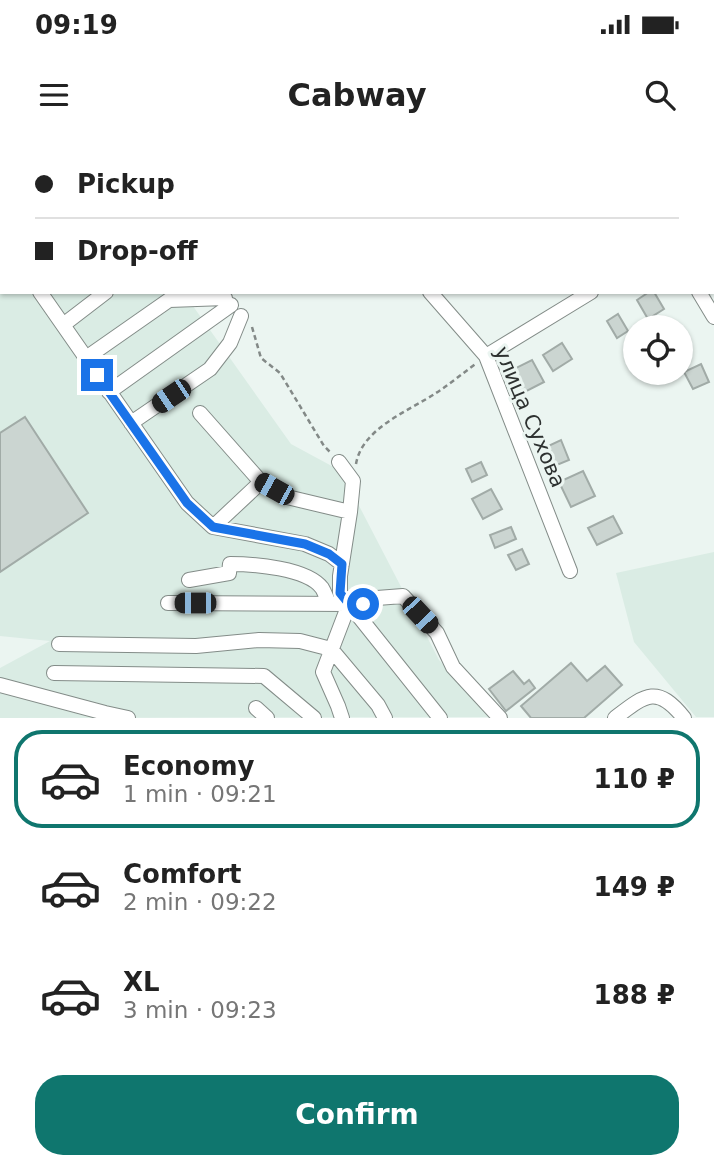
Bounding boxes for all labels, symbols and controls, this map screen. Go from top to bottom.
text: 09:19 [35,10,118,40]
icon: menu [35,76,73,114]
text: Cabway [287,76,427,114]
icon: search [641,76,679,114]
text: Pickup [77,169,175,199]
text: Drop-off [77,236,198,266]
map controls [623,315,693,385]
button: locate [623,315,693,385]
street label: улица Сухова [489,343,571,491]
route end [81,359,113,391]
car [148,376,195,416]
car [251,470,298,508]
route start [347,588,379,620]
car [398,592,443,638]
car [175,593,217,614]
icon: car [39,748,102,811]
text: Economy [123,751,254,781]
text: 110 ₽ [594,764,675,794]
text: 1 min · 09:21 [123,781,277,807]
icon: car [39,856,102,919]
text: Comfort [123,859,241,889]
text: 149 ₽ [594,872,675,902]
text: 2 min · 09:22 [123,889,277,915]
icon: car [39,964,102,1027]
text: XL [123,967,160,997]
text: 188 ₽ [594,980,675,1010]
text: 3 min · 09:23 [123,997,277,1023]
button: Confirm [35,1075,679,1155]

